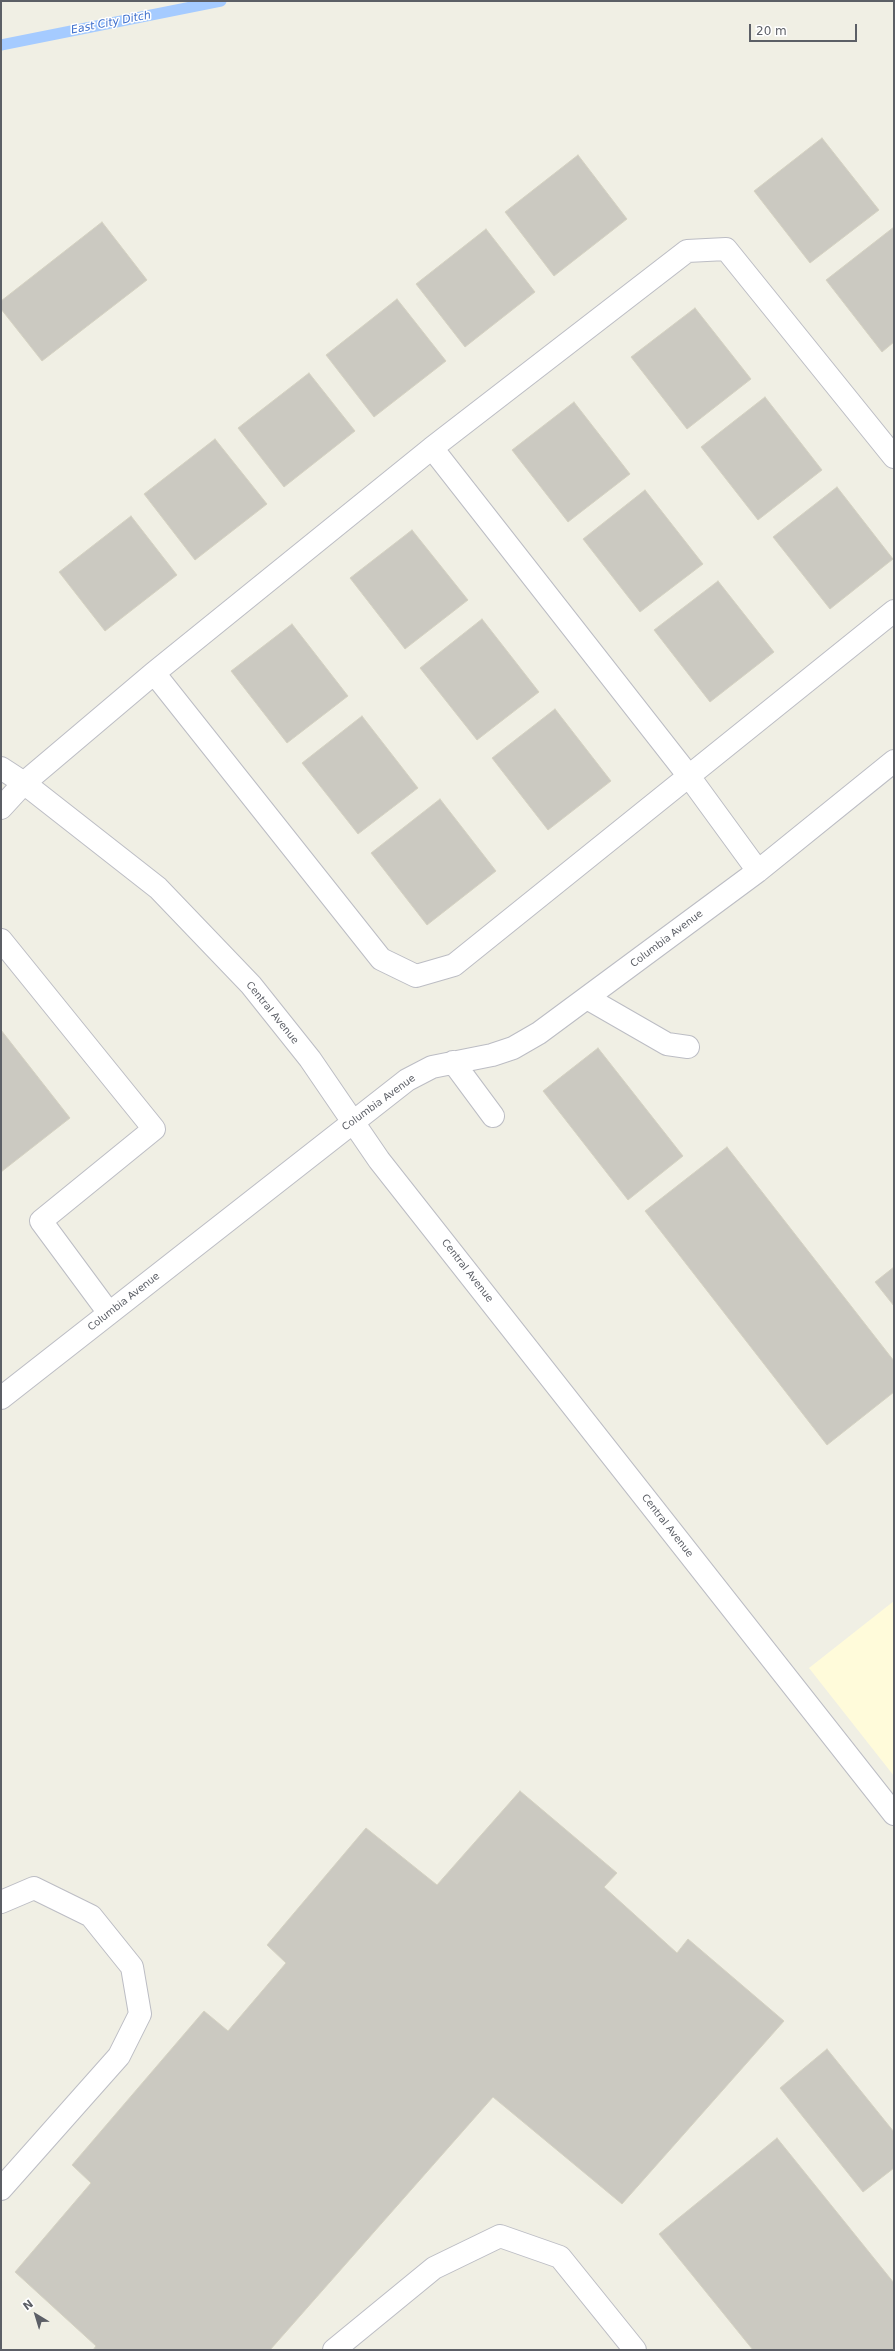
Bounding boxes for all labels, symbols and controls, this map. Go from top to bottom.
water label: East City Ditch [70,9,152,37]
scale bar [751,16,859,42]
text: 20 m [756,24,787,38]
street label: Columbia Avenue [628,908,706,970]
street label: Central Avenue [243,979,301,1047]
street label: Columbia Avenue [340,1072,418,1134]
street label: Central Avenue [439,1237,495,1305]
street label: Columbia Avenue [86,1270,162,1334]
street label: Central Avenue [639,1492,695,1560]
north arrow [16,2295,56,2335]
text: N [21,2297,36,2313]

